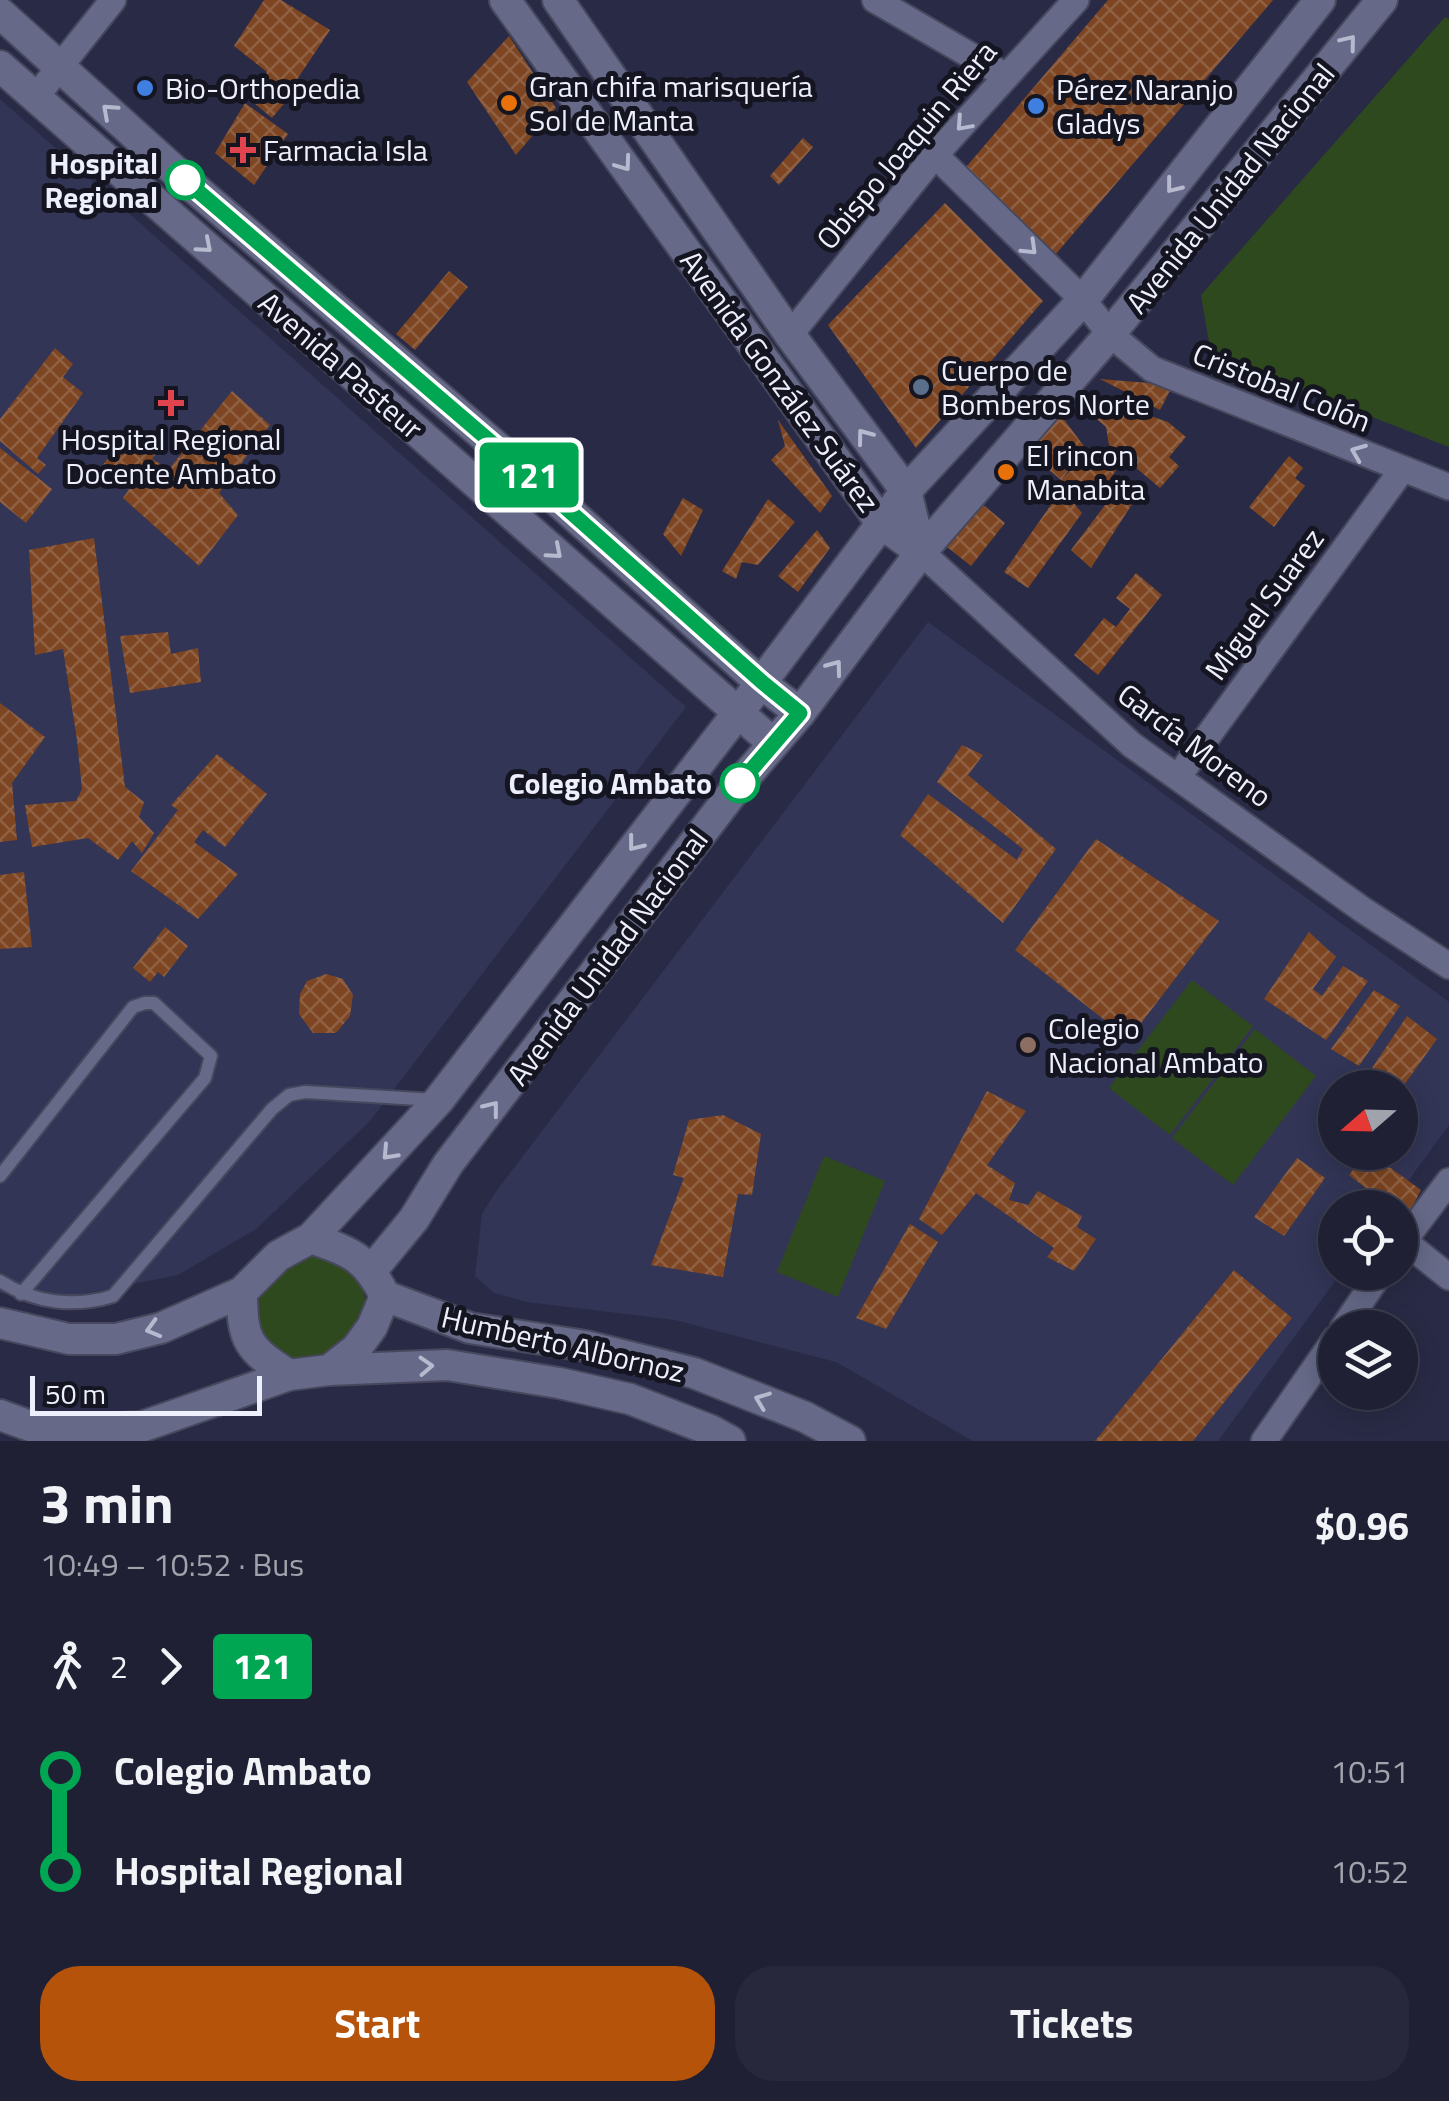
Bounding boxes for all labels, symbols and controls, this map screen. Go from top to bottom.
street label: Obispo Joaquin Riera [805,30,1007,260]
one-way arrow [1337,35,1355,53]
street label: Avenida Unidad Nacional [1114,53,1346,323]
place label: Gran chifa marisquería Sol de Manta [529,63,813,143]
place label: Bio-Orthopedia [165,65,360,111]
place label: Pérez Naranjo Gladys [1056,66,1234,146]
marker: Bio-Orthopedia [134,77,156,99]
marker: Gran chifa marisquería Sol de Manta [498,92,520,114]
marker: Pérez Naranjo Gladys [1025,95,1047,117]
one-way arrow [102,105,121,123]
one-way arrow [957,112,975,131]
place label: Farmacia Isla [263,127,428,173]
marker: Farmacia Isla [232,139,254,161]
place label: Hospital Regional [45,140,158,220]
one-way arrow [612,153,630,172]
marker: Hospital Regional [166,161,204,199]
one-way arrow [1167,175,1184,193]
one-way arrow [193,234,211,252]
one-way arrow [1018,236,1036,254]
street label: Avenida González Suárez [669,240,891,522]
street label: Avenida Pasteur [248,280,434,450]
street label: Cristobal Colón [1186,330,1378,444]
place label: Cuerpo de Bomberos Norte [941,347,1150,427]
marker: Cuerpo de Bomberos Norte [910,376,932,398]
marker: Hospital Regional Docente Ambato [158,390,184,416]
place label: Hospital Regional Docente Ambato [61,416,281,496]
one-way arrow [858,428,877,447]
place label: El rincon Manabita [1026,432,1145,512]
line badge: 121 [472,442,586,508]
one-way arrow [1350,444,1368,464]
text: 121 [500,448,558,502]
marker: El rincon Manabita [995,461,1017,483]
street label: Miguel Suarez [1193,519,1335,689]
one-way arrow [543,541,561,559]
one-way arrow [823,660,840,678]
street label: García Moreno [1108,672,1282,818]
place label: Colegio Ambato [509,760,712,806]
marker: Colegio Ambato [721,764,759,802]
street label: Avenida Unidad Nacional [495,819,719,1095]
one-way arrow [629,833,647,851]
place label: Colegio Nacional Ambato [1048,1005,1264,1085]
marker: Colegio Nacional Ambato [1017,1034,1039,1056]
north arrow [1318,1070,1418,1170]
map controls [1318,1070,1418,1410]
one-way arrow [480,1101,498,1119]
one-way arrow [383,1141,401,1160]
button: locate [1318,1190,1418,1290]
street label: Humberto Albornoz [437,1294,689,1394]
button: layers [1318,1310,1418,1410]
one-way arrow [145,1317,162,1338]
one-way arrow [418,1356,434,1377]
scale bar [30,1371,262,1416]
text: 50 m [45,1372,106,1415]
one-way arrow [754,1391,771,1411]
text: 3 min [40,1461,174,1544]
text: $0.96 [1314,1497,1409,1555]
text: 10:49 – 10:52 · Bus [40,1540,304,1588]
icon: walk [40,1639,95,1694]
icon: forward [143,1639,198,1694]
text: 121 [233,1639,292,1693]
text: 2 [110,1642,128,1690]
text: Colegio Ambato [114,1742,372,1800]
text: 10:51 [1330,1747,1409,1795]
text: Hospital Regional [114,1842,404,1900]
text: 10:52 [1330,1847,1409,1895]
button: Start [40,1966,715,2081]
button: Tickets [735,1966,1409,2081]

